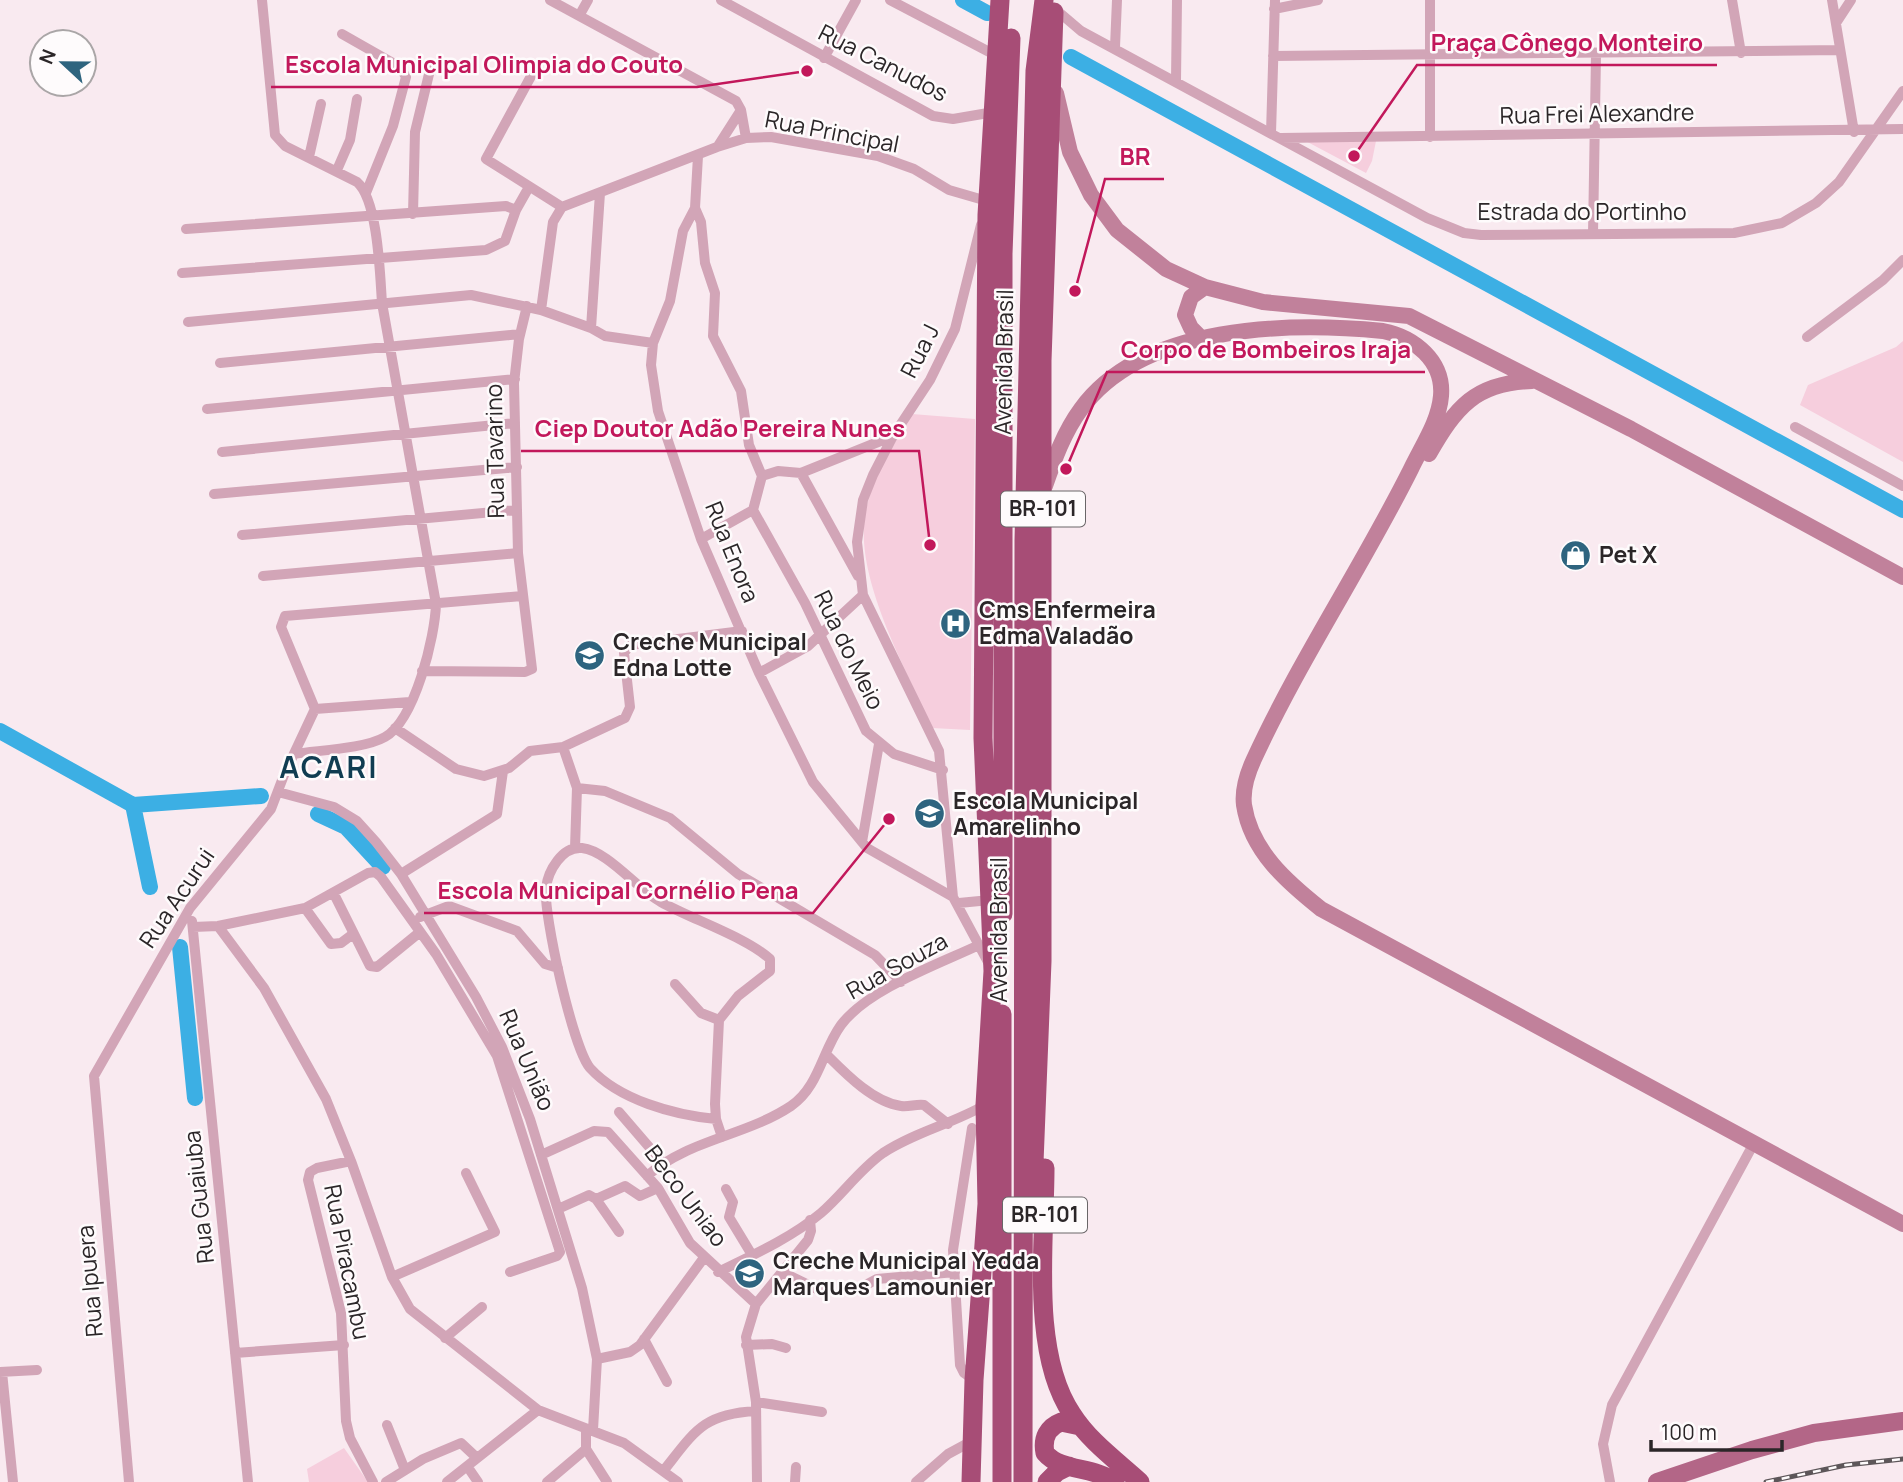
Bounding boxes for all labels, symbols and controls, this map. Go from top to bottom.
street label: Rua Canudos [813,16,954,108]
callout: Praça Cônego Monteiro [1417,20,1717,65]
text: Praça Cônego Monteiro [1431,25,1703,58]
north arrow [28,28,98,98]
callout: Escola Municipal Olimpia do Couto [271,42,697,87]
text: N [33,45,62,68]
text: Escola Municipal Olimpia do Couto [285,47,683,80]
street label: Rua Frei Alexandre [1499,95,1695,131]
street label: Rua Principal [762,102,902,160]
callout: BR [1105,134,1164,179]
text: BR [1120,139,1150,172]
street label: Estrada do Portinho [1477,195,1687,227]
street label: Avenida Brasil [986,289,1020,435]
street label: Rua J [892,318,946,383]
callout: Corpo de Bombeiros Iraja [1107,327,1425,372]
text: Corpo de Bombeiros Iraja [1121,332,1411,365]
street label: Rua Tavarino [477,383,511,519]
callout: Ciep Doutor Adão Pereira Nunes [521,406,919,451]
text: Ciep Doutor Adão Pereira Nunes [535,411,905,444]
road number: BR-101 [1001,491,1085,526]
street label: Rua Enora [698,496,768,607]
shop icon: Pet X [1559,538,1593,572]
place label: Pet X [1599,538,1657,570]
street label: Rua do Meio [807,585,893,715]
place label: Cms Enfermeira Edma Valadão [979,593,1156,651]
hospital icon: Cms Enfermeira Edma Valadão [939,606,973,640]
place label: Creche Municipal Edna Lotte [613,625,807,683]
school or university icon: Creche Municipal Edna Lotte [573,638,607,672]
district label: ACARI [279,746,379,787]
place label: Escola Municipal Amarelinho [953,784,1138,842]
school or university icon: Escola Municipal Amarelinho [913,797,947,831]
street label: Rua Acurui [131,841,221,954]
street label: Avenida Brasil [982,857,1014,1003]
callout: Escola Municipal Cornélio Pena [424,868,813,913]
text: Escola Municipal Cornélio Pena [437,873,799,906]
street label: Rua Souza [840,924,953,1006]
street label: Rua União [492,1004,564,1115]
street label: Rua Guaiuba [175,1129,221,1265]
street label: Beco Uniao [638,1138,736,1253]
street label: Rua Piracambu [317,1181,379,1342]
road number: BR-101 [1003,1198,1087,1232]
street label: Rua Ipuera [68,1224,110,1338]
place label: Creche Municipal Yedda Marques Lamounier [773,1244,1039,1302]
school or university icon: Creche Municipal Yedda Marques Lamounier [733,1257,767,1291]
scale bar [1651,1408,1782,1452]
text: 100 m [1661,1418,1717,1446]

